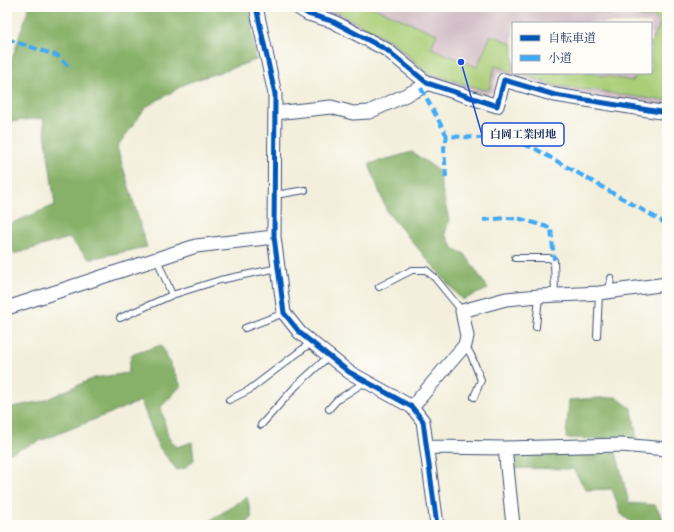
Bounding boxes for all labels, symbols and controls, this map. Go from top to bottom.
legend [512,22,652,74]
text: 自転車道 [548,30,596,45]
text: 小道 [548,50,572,65]
callout: 白岡工業団地 [482,123,564,146]
text: 白岡工業団地 [490,127,557,141]

